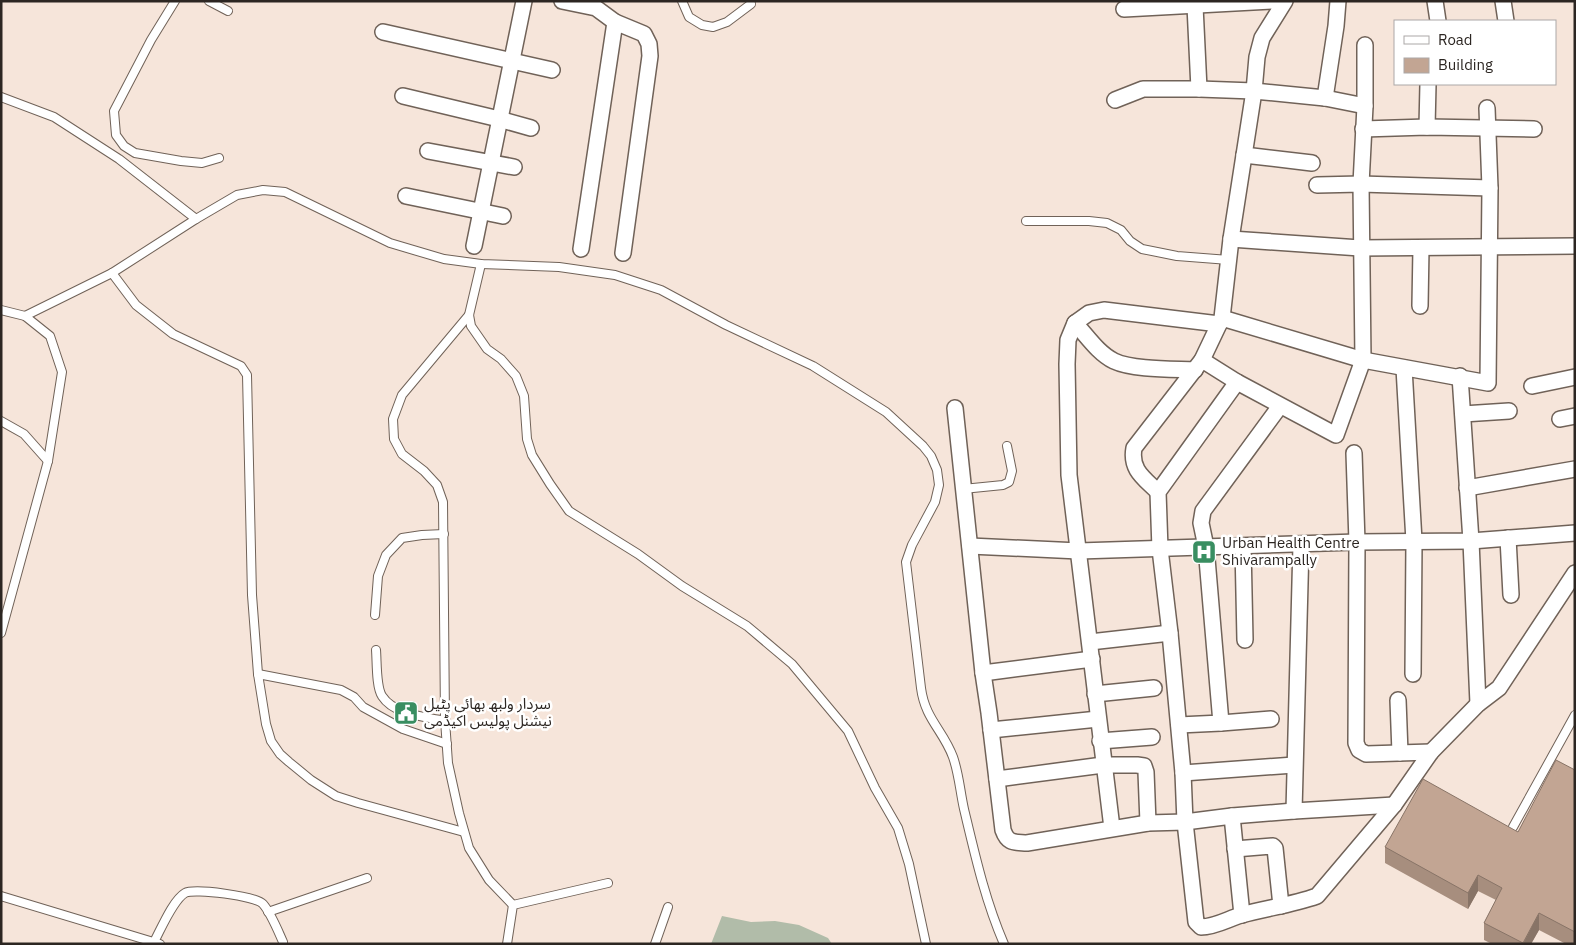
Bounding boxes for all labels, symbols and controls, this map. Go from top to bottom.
legend [1394,20,1556,85]
text: Road [1438,30,1473,49]
text: Building [1438,55,1493,74]
place label: Urban Health Centre Shivarampally [1222,533,1360,569]
hospital icon: Urban Health Centre Shivarampally [1191,539,1217,565]
place label: سردار ولبھ بھائی پٹیل نیشنل پولیس اکیڈمی [424,694,552,731]
public building icon: سردار ولبھ بھائی پٹیل نیشنل پولیس اکیڈمی [393,700,419,726]

